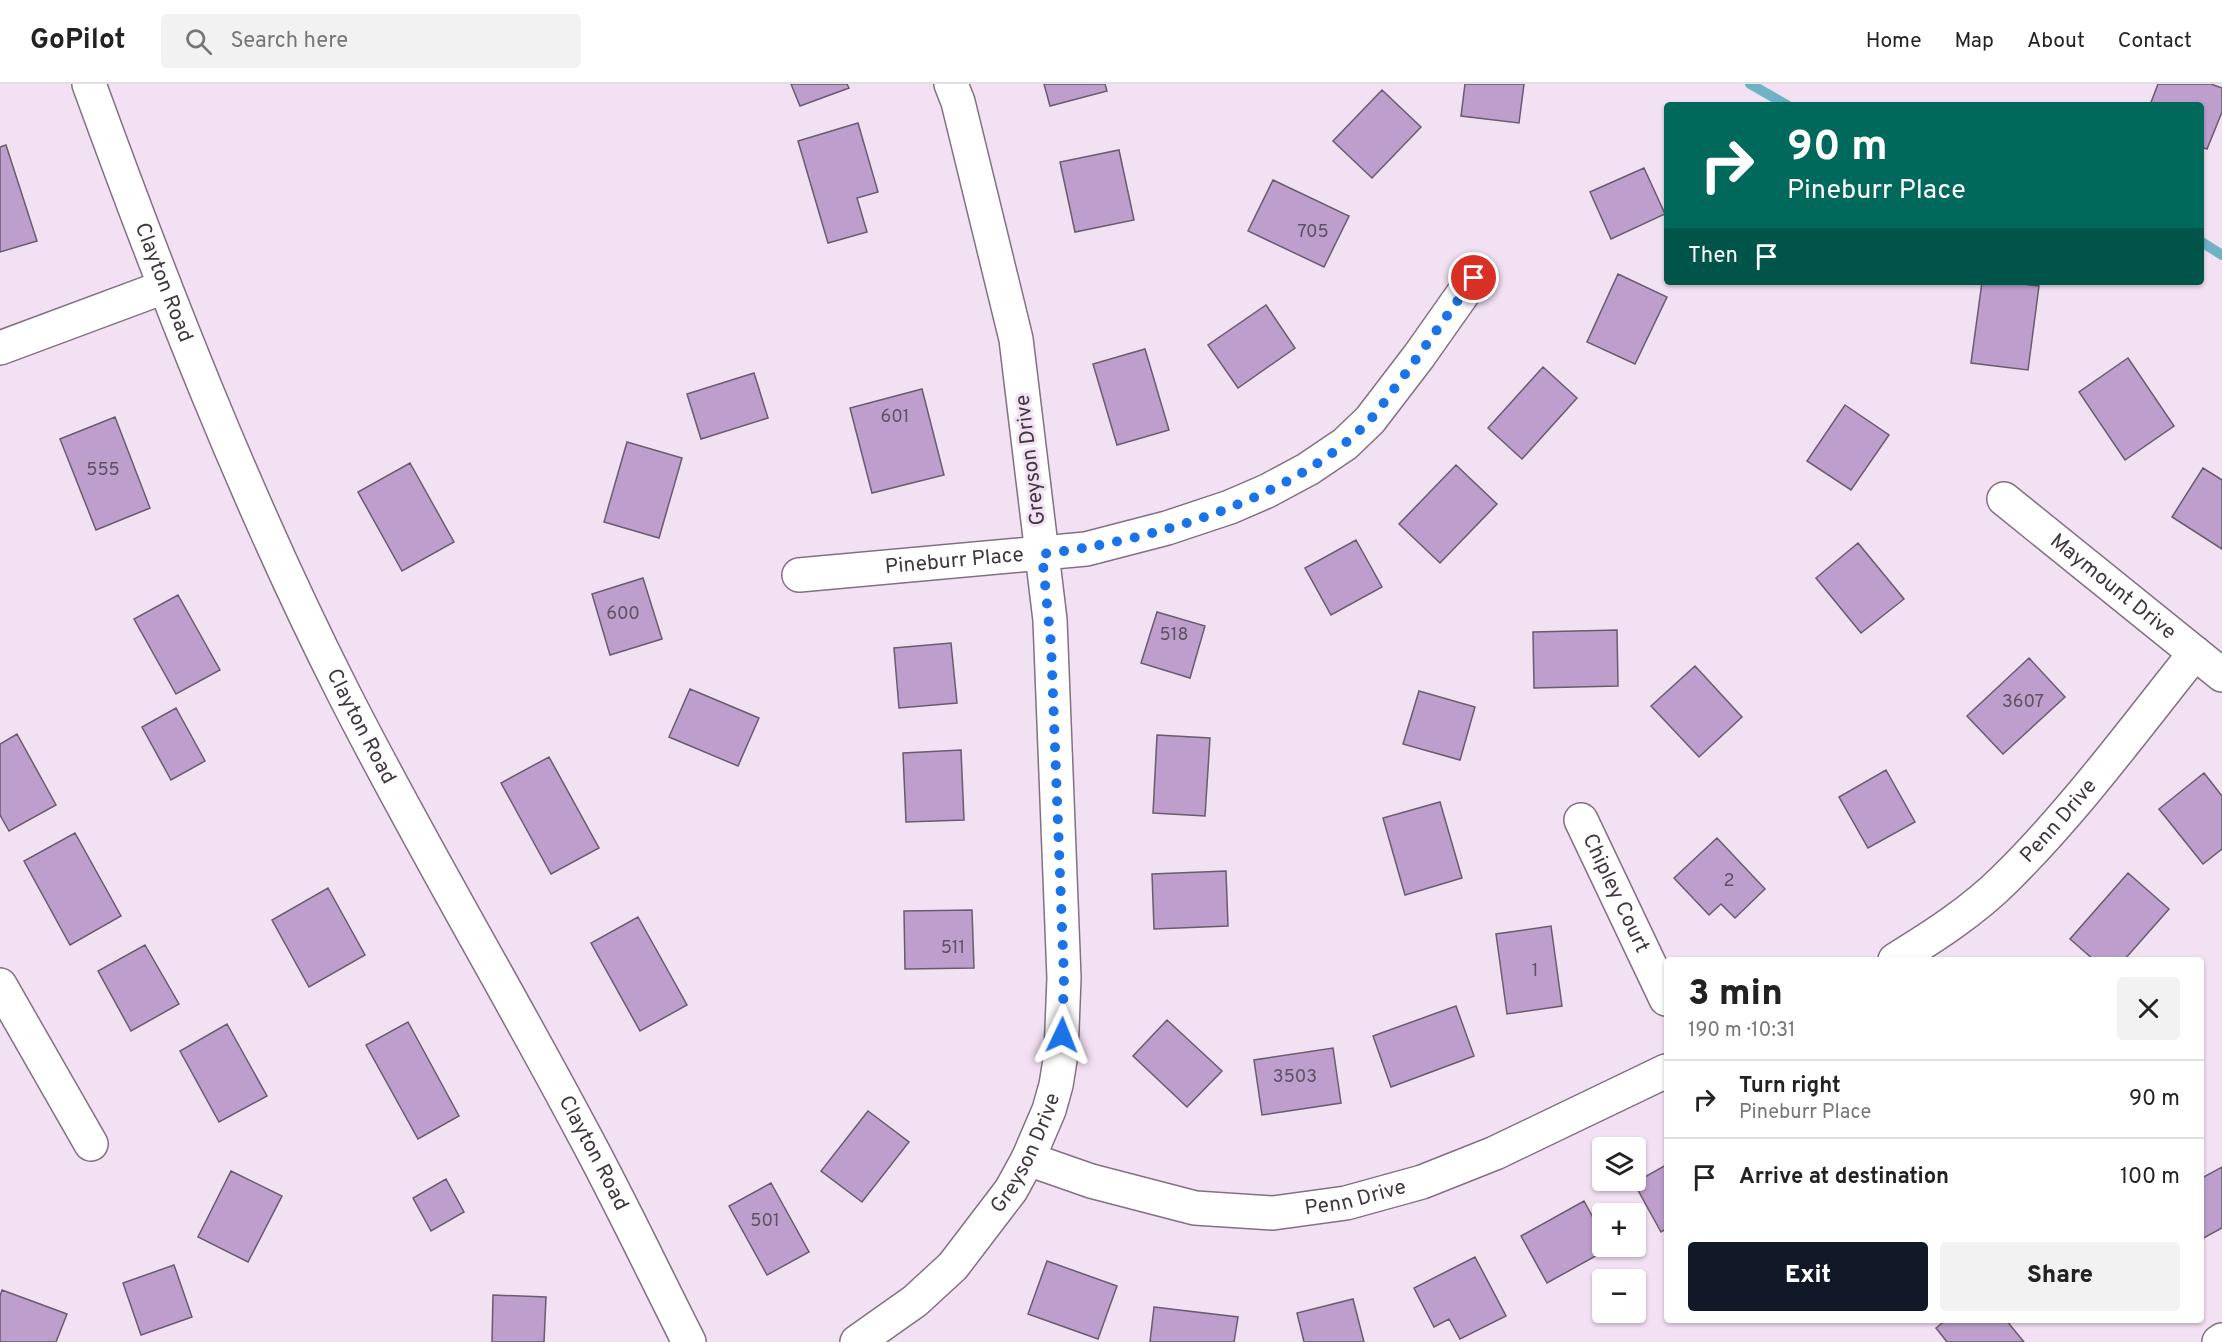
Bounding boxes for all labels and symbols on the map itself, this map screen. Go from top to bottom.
street label: Clayton Road [128,219,199,346]
house number: 705 [1297,221,1329,244]
pin [1448,252,1499,303]
street label: Greyson Drive [1010,393,1052,527]
house number: 601 [880,406,910,429]
house number: 555 [86,459,120,482]
street label: Maymount Drive [2044,528,2182,646]
street label: Pineburr Place [884,541,1025,581]
house number: 600 [606,603,640,626]
house number: 518 [1160,624,1188,647]
street label: Clayton Road [320,664,402,789]
house number: 3607 [2002,691,2044,714]
street label: Penn Drive [2014,773,2103,869]
street label: Chipley Court [1576,829,1656,957]
house number: 2 [1723,870,1735,893]
house number: 511 [941,937,965,960]
house number: 1 [1532,960,1538,983]
position arrow [1030,1003,1094,1067]
house number: 3503 [1273,1066,1317,1089]
street label: Greyson Drive [984,1090,1067,1219]
street label: Clayton Road [552,1091,635,1215]
street label: Penn Drive [1303,1174,1409,1222]
house number: 501 [750,1210,780,1233]

